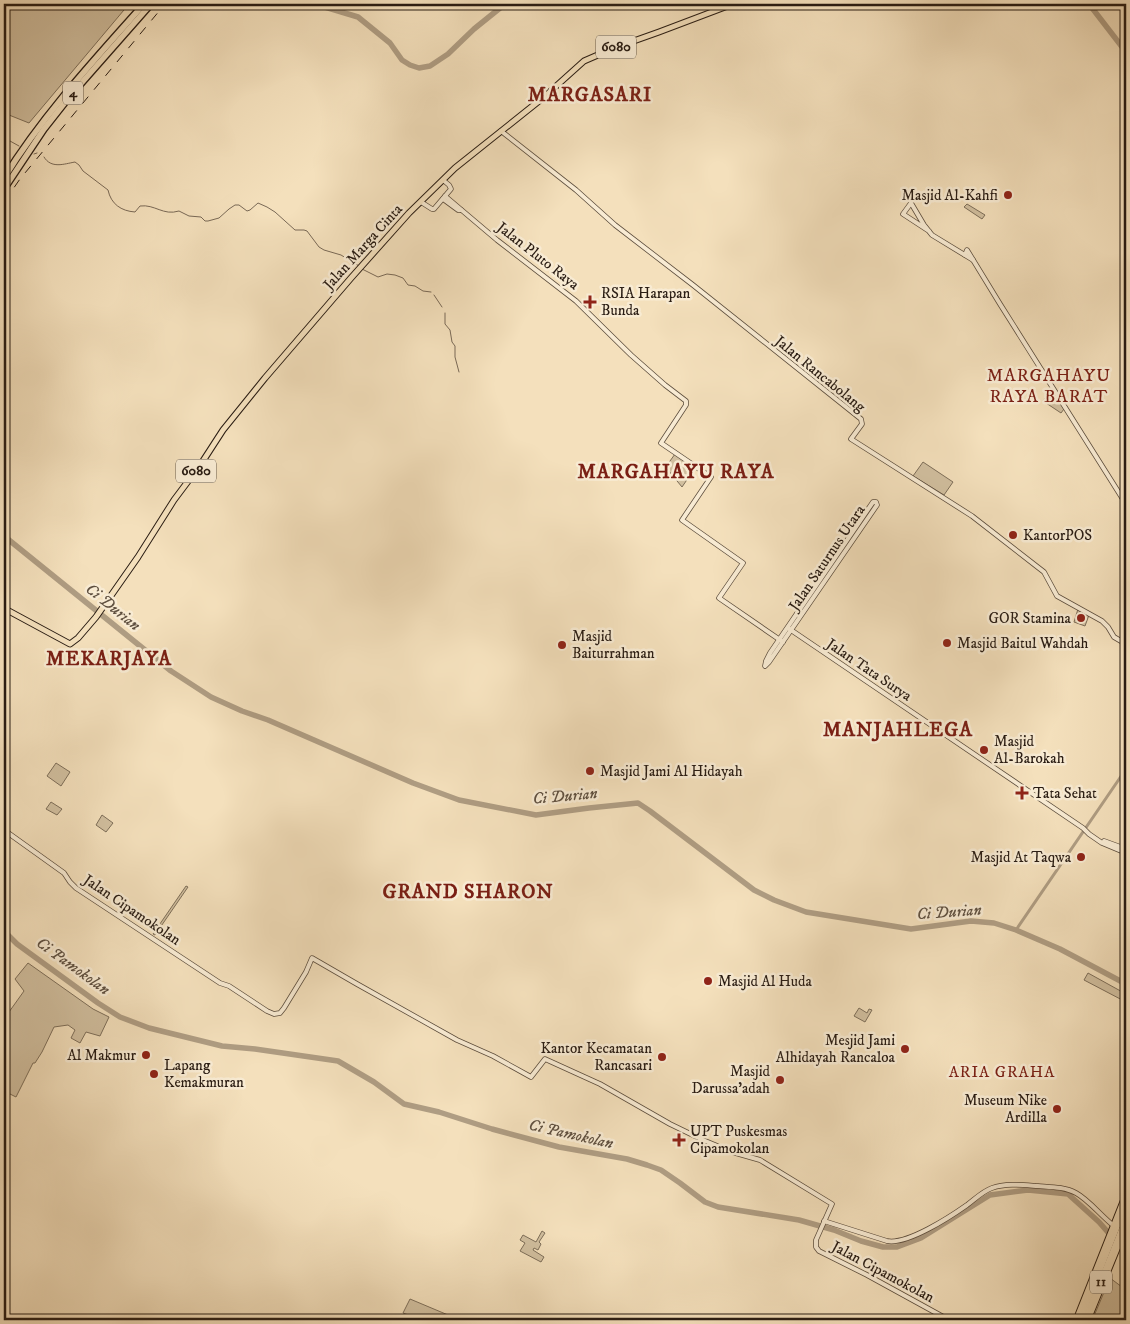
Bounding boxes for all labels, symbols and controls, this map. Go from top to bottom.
road number: 6080 [596,36,636,58]
road number: 4 [63,82,83,105]
district label: MARGASARI [528,83,652,108]
place label: Masjid Al-Kahfi [901,186,999,205]
marker: Masjid Al-Kahfi [1002,189,1014,201]
street label: Jalan Marga Cinta [318,200,407,295]
street label: Jalan Pluto Raya [491,217,584,294]
place label: RSIA Harapan Bunda [601,284,691,320]
marker: RSIA Harapan Bunda [583,295,597,309]
street label: Jalan Rancabolang [769,330,870,417]
district label: MARGAHAYU RAYA BARAT [987,365,1111,408]
road number: 6080 [176,460,216,482]
district label: MARGAHAYU RAYA [577,460,775,485]
street label: Jalan Saturnus Utara [783,501,870,616]
place label: KantorPOS [1023,526,1092,545]
marker: KantorPOS [1007,529,1019,541]
water label: Ci Durian [81,579,145,635]
place label: GOR Stamina [988,609,1072,628]
marker: GOR Stamina [1075,612,1087,624]
place label: Masjid Baiturrahman [572,627,655,663]
street label: Jalan Tata Surya [821,633,916,706]
place label: Masjid Baitul Wahdah [957,634,1089,653]
marker: Masjid Baitul Wahdah [941,637,953,649]
marker: Masjid Baiturrahman [556,639,568,651]
district label: MEKARJAYA [46,647,172,672]
district label: MANJAHLEGA [823,718,973,743]
place label: Masjid Al-Barokah [994,732,1065,768]
marker: Masjid Al-Barokah [978,744,990,756]
place label: Masjid Jami Al Hidayah [600,762,743,781]
marker: Masjid Jami Al Hidayah [584,765,596,777]
water label: Ci Durian [532,783,598,809]
place label: Tata Sehat [1033,784,1097,803]
marker: Tata Sehat [1015,786,1029,800]
place label: Masjid At Taqwa [970,848,1072,867]
marker: Masjid At Taqwa [1075,851,1087,863]
street label: Jalan Cipamokolan [78,869,184,950]
district label: GRAND SHARON [382,880,554,905]
water label: Ci Durian [916,900,982,924]
water label: Ci Pamokolan [32,933,114,999]
place label: Masjid Al Huda [718,972,813,991]
marker: Masjid Al Huda [702,975,714,987]
place label: Mesjid Jami Alhidayah Rancaloa [776,1031,896,1067]
place label: Kantor Kecamatan Rancasari [540,1039,652,1075]
marker: Mesjid Jami Alhidayah Rancaloa [899,1043,911,1055]
place label: Al Makmur [67,1046,136,1065]
marker: Al Makmur [140,1049,152,1061]
marker: Kantor Kecamatan Rancasari [656,1051,668,1063]
place label: Lapang Kemakmuran [164,1056,244,1092]
place label: Masjid Darussa'adah [692,1062,771,1098]
district label: ARIA GRAHA [949,1062,1055,1082]
marker: Lapang Kemakmuran [148,1068,160,1080]
marker: Masjid Darussa'adah [774,1074,786,1086]
place label: Museum Nike Ardilla [964,1091,1048,1127]
marker: Museum Nike Ardilla [1051,1103,1063,1115]
water label: Ci Pamokolan [527,1115,615,1153]
place label: UPT Puskesmas Cipamokolan [690,1122,787,1158]
marker: UPT Puskesmas Cipamokolan [672,1133,686,1147]
street label: Jalan Cipamokolan [827,1236,938,1307]
road number: 11 [1090,1270,1112,1294]

